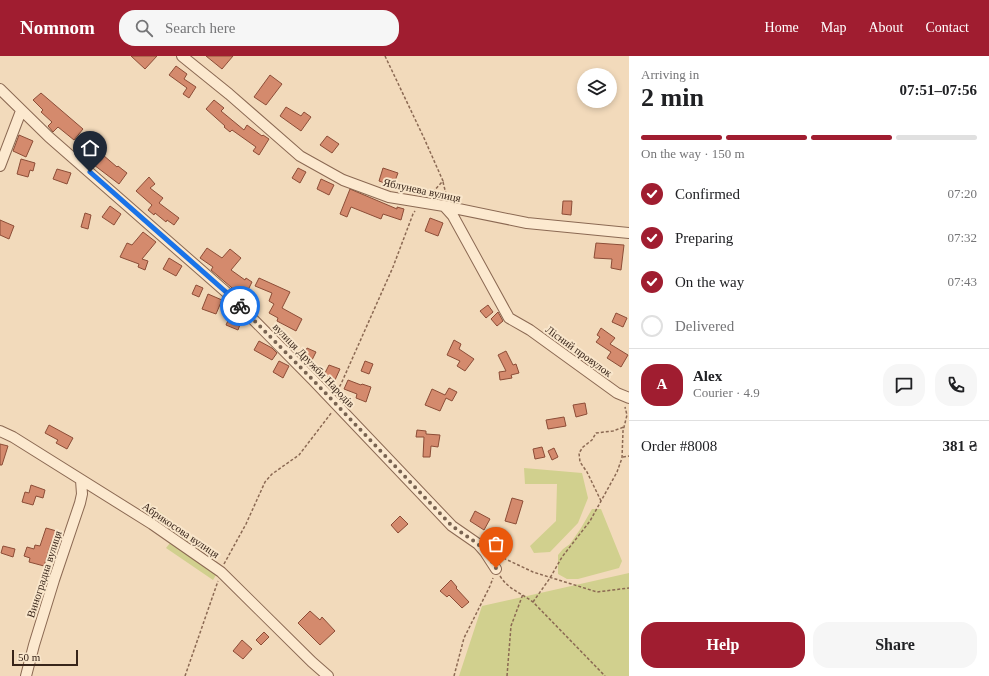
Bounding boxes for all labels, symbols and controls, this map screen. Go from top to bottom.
search box [119,10,399,46]
text: Nomnom [20,17,95,38]
icon: search [133,17,155,39]
text: Search here [165,20,235,36]
text: Home [765,20,799,35]
text: Map [821,20,846,35]
text: About [868,20,903,35]
text: Contact [925,20,969,35]
text: Arriving in [641,67,699,82]
map controls [577,68,617,108]
button: layers [577,68,617,108]
text: 07:51–07:56 [900,82,977,98]
text: 2 min [641,83,704,112]
pin [73,131,107,172]
icon: home [79,137,101,159]
text: On the way · 150 m [641,146,745,161]
street label: Яблунева вулиця [382,176,462,204]
icon: check [641,183,663,205]
text: Confirmed [675,186,740,202]
text: 07:20 [947,186,977,201]
icon: check [641,227,663,249]
text: Preparing [675,230,733,246]
text: 07:32 [947,230,977,245]
icon: check [641,271,663,293]
text: On the way [675,274,744,290]
text: 07:43 [947,274,977,289]
courier [220,286,260,326]
icon: bike [229,295,251,317]
text: Delivered [675,318,734,334]
street label: вулиця Дружби Народів [271,320,357,410]
street label: Лісний провулок [544,323,615,379]
button: chat [883,364,925,406]
button: phone [935,364,977,406]
text: Alex [693,368,722,384]
text: A [657,376,667,392]
text: Courier · 4.9 [693,385,760,400]
text: Order #8008 [641,438,717,454]
text: 381 ₴ [942,438,977,454]
street label: Абрикосова вулиця [140,500,222,560]
pin [479,527,513,568]
street label: Виноградна вулиця [24,529,64,619]
icon: bag [485,533,507,555]
button: Help [641,622,805,668]
button: Share [813,622,977,668]
scale bar [12,648,78,667]
text: 50 m [18,651,40,663]

